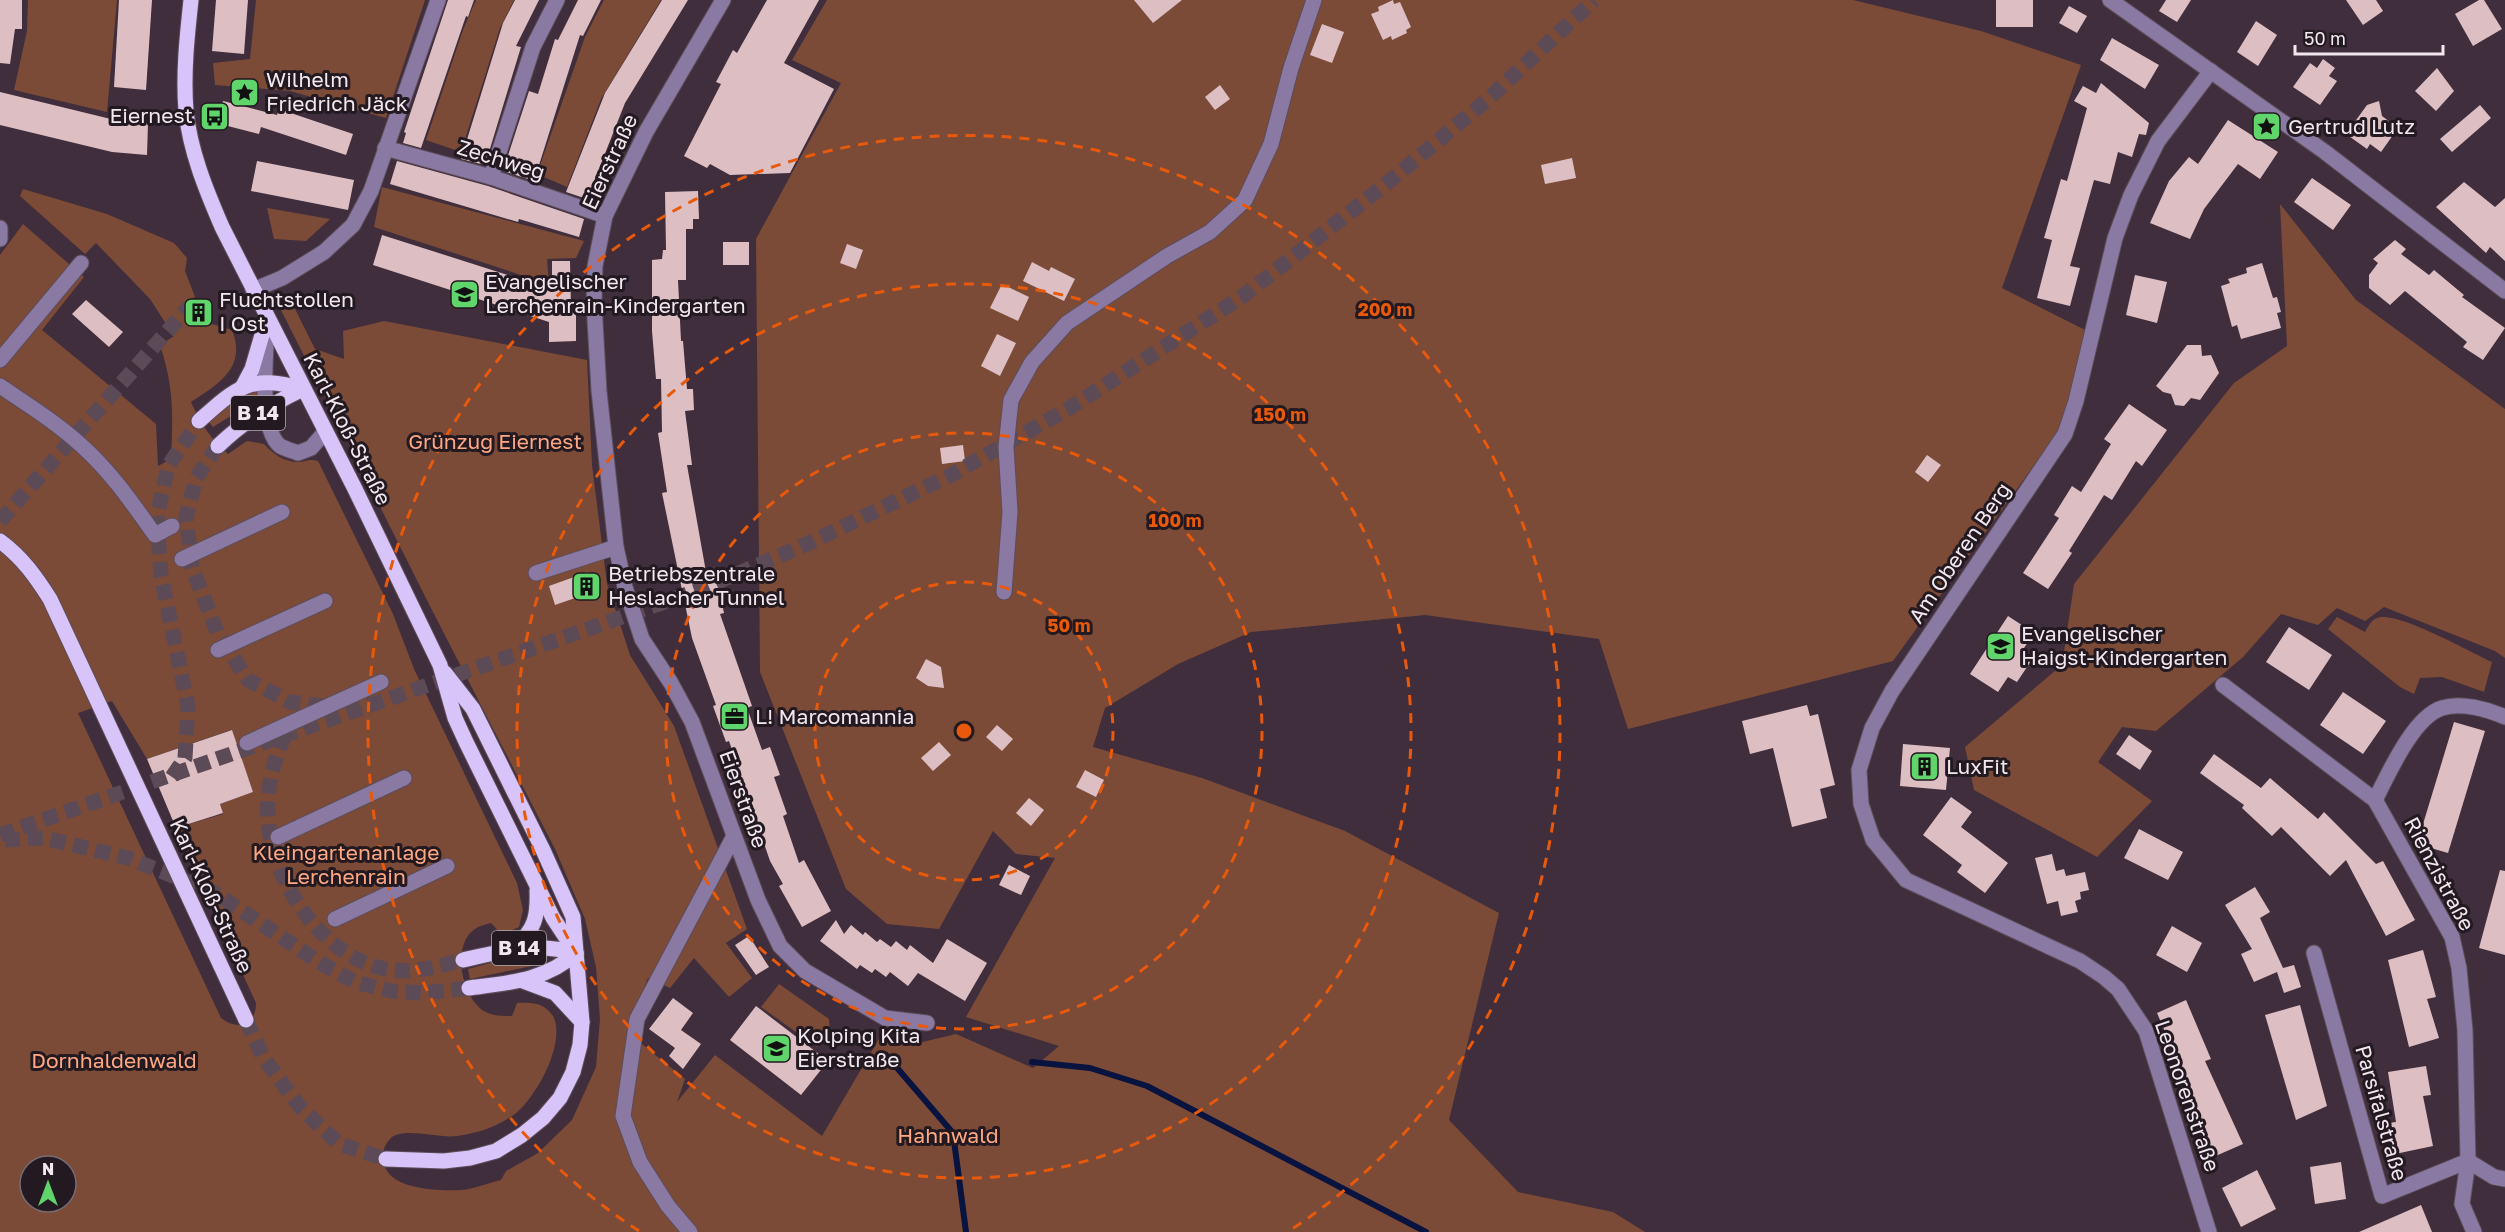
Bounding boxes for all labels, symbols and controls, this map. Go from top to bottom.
scale bar [2295,18,2444,56]
text: 50 m [2304,27,2346,49]
place label: Wilhelm Friedrich Jäck [266,66,408,116]
place icon: Wilhelm Friedrich Jäck [229,76,261,108]
bus stop icon: Eiernest [198,100,230,132]
place label: Eiernest [110,102,193,128]
street label: Eierstraße [576,110,643,214]
place icon: Gertrud Lutz [2251,111,2283,143]
place label: Gertrud Lutz [2288,113,2415,139]
street label: Zechweg [454,133,548,185]
place label: Evangelischer Lerchenrain-Kindergarten [485,268,746,318]
school or university icon: Evangelischer Lerchenrain-Kindergarten [448,278,480,310]
place label: Fluchtstollen I Ost [219,286,354,336]
building icon: Fluchtstollen I Ost [182,296,214,328]
text: 200 m [1358,298,1412,320]
street label: Karl-Kloß-Straße [298,348,397,509]
road number: B 14 [231,396,285,430]
text: 150 m [1254,403,1306,425]
park label: Grünzug Eiernest [408,428,582,454]
street label: Am Oberen Berg [1903,477,2016,628]
text: 100 m [1149,509,1201,531]
place label: Betriebszentrale Heslacher Tunnel [608,560,784,610]
building icon: Betriebszentrale Heslacher Tunnel [571,570,603,602]
text: 50 m [1048,614,1090,636]
place label: Evangelischer Haigst-Kindergarten [2021,620,2227,670]
school or university icon: Evangelischer Haigst-Kindergarten [1984,630,2016,662]
office icon: L! Marcomannia [718,701,750,733]
place label: L! Marcomannia [755,703,914,729]
centre of rings [954,721,974,741]
street label: Eierstraße [714,746,774,851]
building icon: LuxFit [1909,751,1941,783]
place label: LuxFit [1946,753,2008,779]
street label: Rienzistraße [2399,812,2481,935]
street label: Karl-Kloß-Straße [165,814,259,977]
park label: Kleingartenanlage Lerchenrain [253,839,439,889]
road number: B 14 [492,931,546,965]
street label: Leonorenstraße [2150,1016,2226,1175]
place label: Kolping Kita Eierstraße [797,1022,920,1072]
school or university icon: Kolping Kita Eierstraße [760,1032,792,1064]
street label: Parsifalstraße [2350,1042,2414,1184]
park label: Dornhaldenwald [31,1047,197,1073]
park label: Hahnwald [897,1122,999,1148]
north arrow [18,1154,78,1214]
text: N [42,1159,54,1179]

